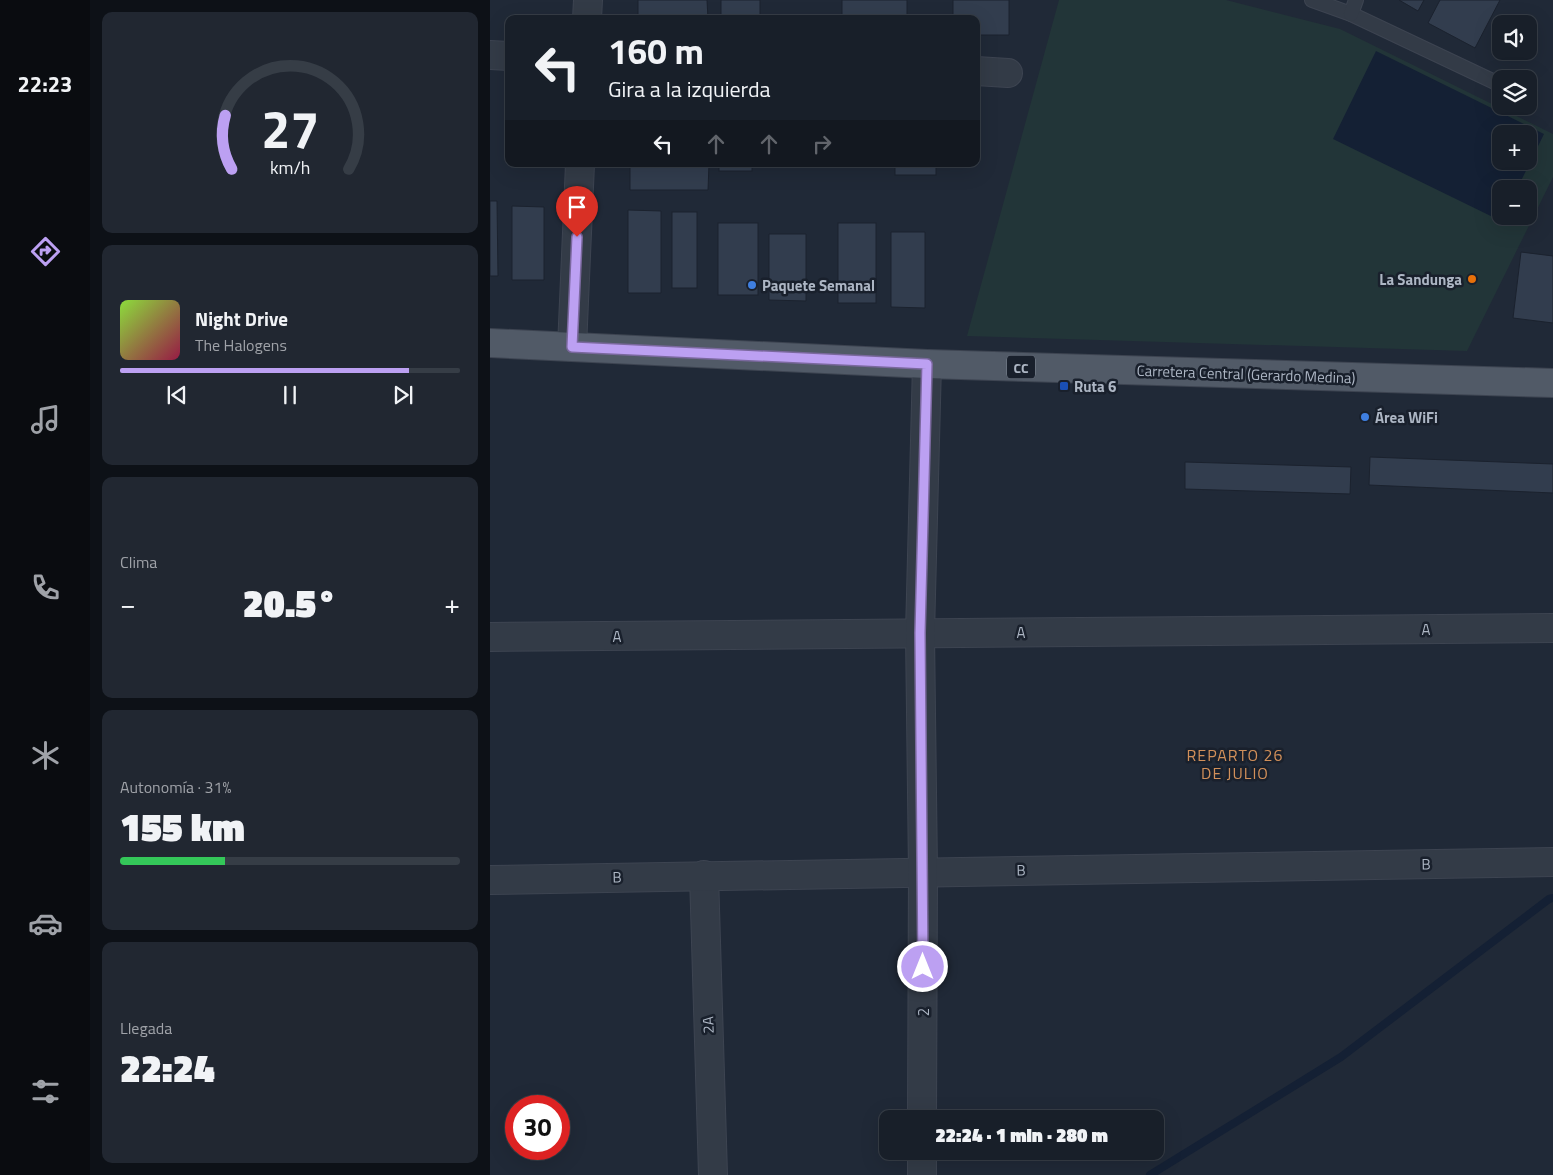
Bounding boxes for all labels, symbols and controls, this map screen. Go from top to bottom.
map controls [1492,15,1537,225]
button: sound [1492,15,1537,60]
text: 160 m [608,24,704,78]
icon: left [525,35,590,100]
text: 22:23 [18,67,72,101]
button: layers [1492,70,1537,115]
text: Gira a la izquierda [608,72,771,106]
text: 27 [261,89,319,168]
button: + [1492,125,1537,170]
icon: left [649,130,677,158]
icon: ahead [702,130,730,158]
icon: ahead [755,130,783,158]
icon: right [808,130,836,158]
text: km/h [270,154,310,181]
button: − [1492,180,1537,225]
pin [556,186,598,237]
icon: arrive [563,193,591,221]
icon: directions [28,234,63,269]
place label: La Sandunga [1379,268,1462,291]
marker: La Sandunga [1466,273,1478,285]
place label: Paquete Semanal [762,274,875,297]
marker: Paquete Semanal [746,279,758,291]
text: Night Drive [195,304,288,333]
text: The Halogens [195,333,287,357]
road number: CC [1007,356,1035,378]
street label: Carretera Central (Gerardo Medina) [1136,359,1356,389]
place label: Ruta 6 [1074,375,1116,398]
marker: Ruta 6 [1058,380,1070,392]
icon: previous [163,381,191,409]
icon: pause [276,381,304,409]
icon: next [389,381,417,409]
icon: music [28,402,63,437]
place label: Área WiFi [1375,406,1438,429]
marker: Área WiFi [1359,411,1371,423]
text: Clima [120,550,157,574]
icon: phone [28,570,63,605]
text: 20.5° [243,574,337,632]
text: − [120,582,136,625]
text: + [444,582,460,625]
street label: A [1422,618,1431,641]
street label: A [1017,621,1026,644]
street label: A [613,625,622,648]
icon: climate [28,738,63,773]
district label: REPARTO 26 DE JULIO [1186,743,1284,785]
text: Autonomía · 31% [120,775,231,799]
text: 155 km [120,798,245,856]
street label: B [1421,852,1431,876]
street label: B [1016,858,1026,882]
street label: B [612,865,622,889]
icon: car [28,906,63,941]
position arrow [896,940,948,992]
street label: 2 [912,1008,935,1016]
text: Llegada [120,1016,172,1040]
street label: 2A [696,1016,720,1034]
text: 22:24 [120,1039,215,1097]
icon: filters [28,1074,63,1109]
speed limit sign: 30 [505,1095,570,1160]
text: 22:24 · 1 min · 280 m [935,1120,1108,1149]

